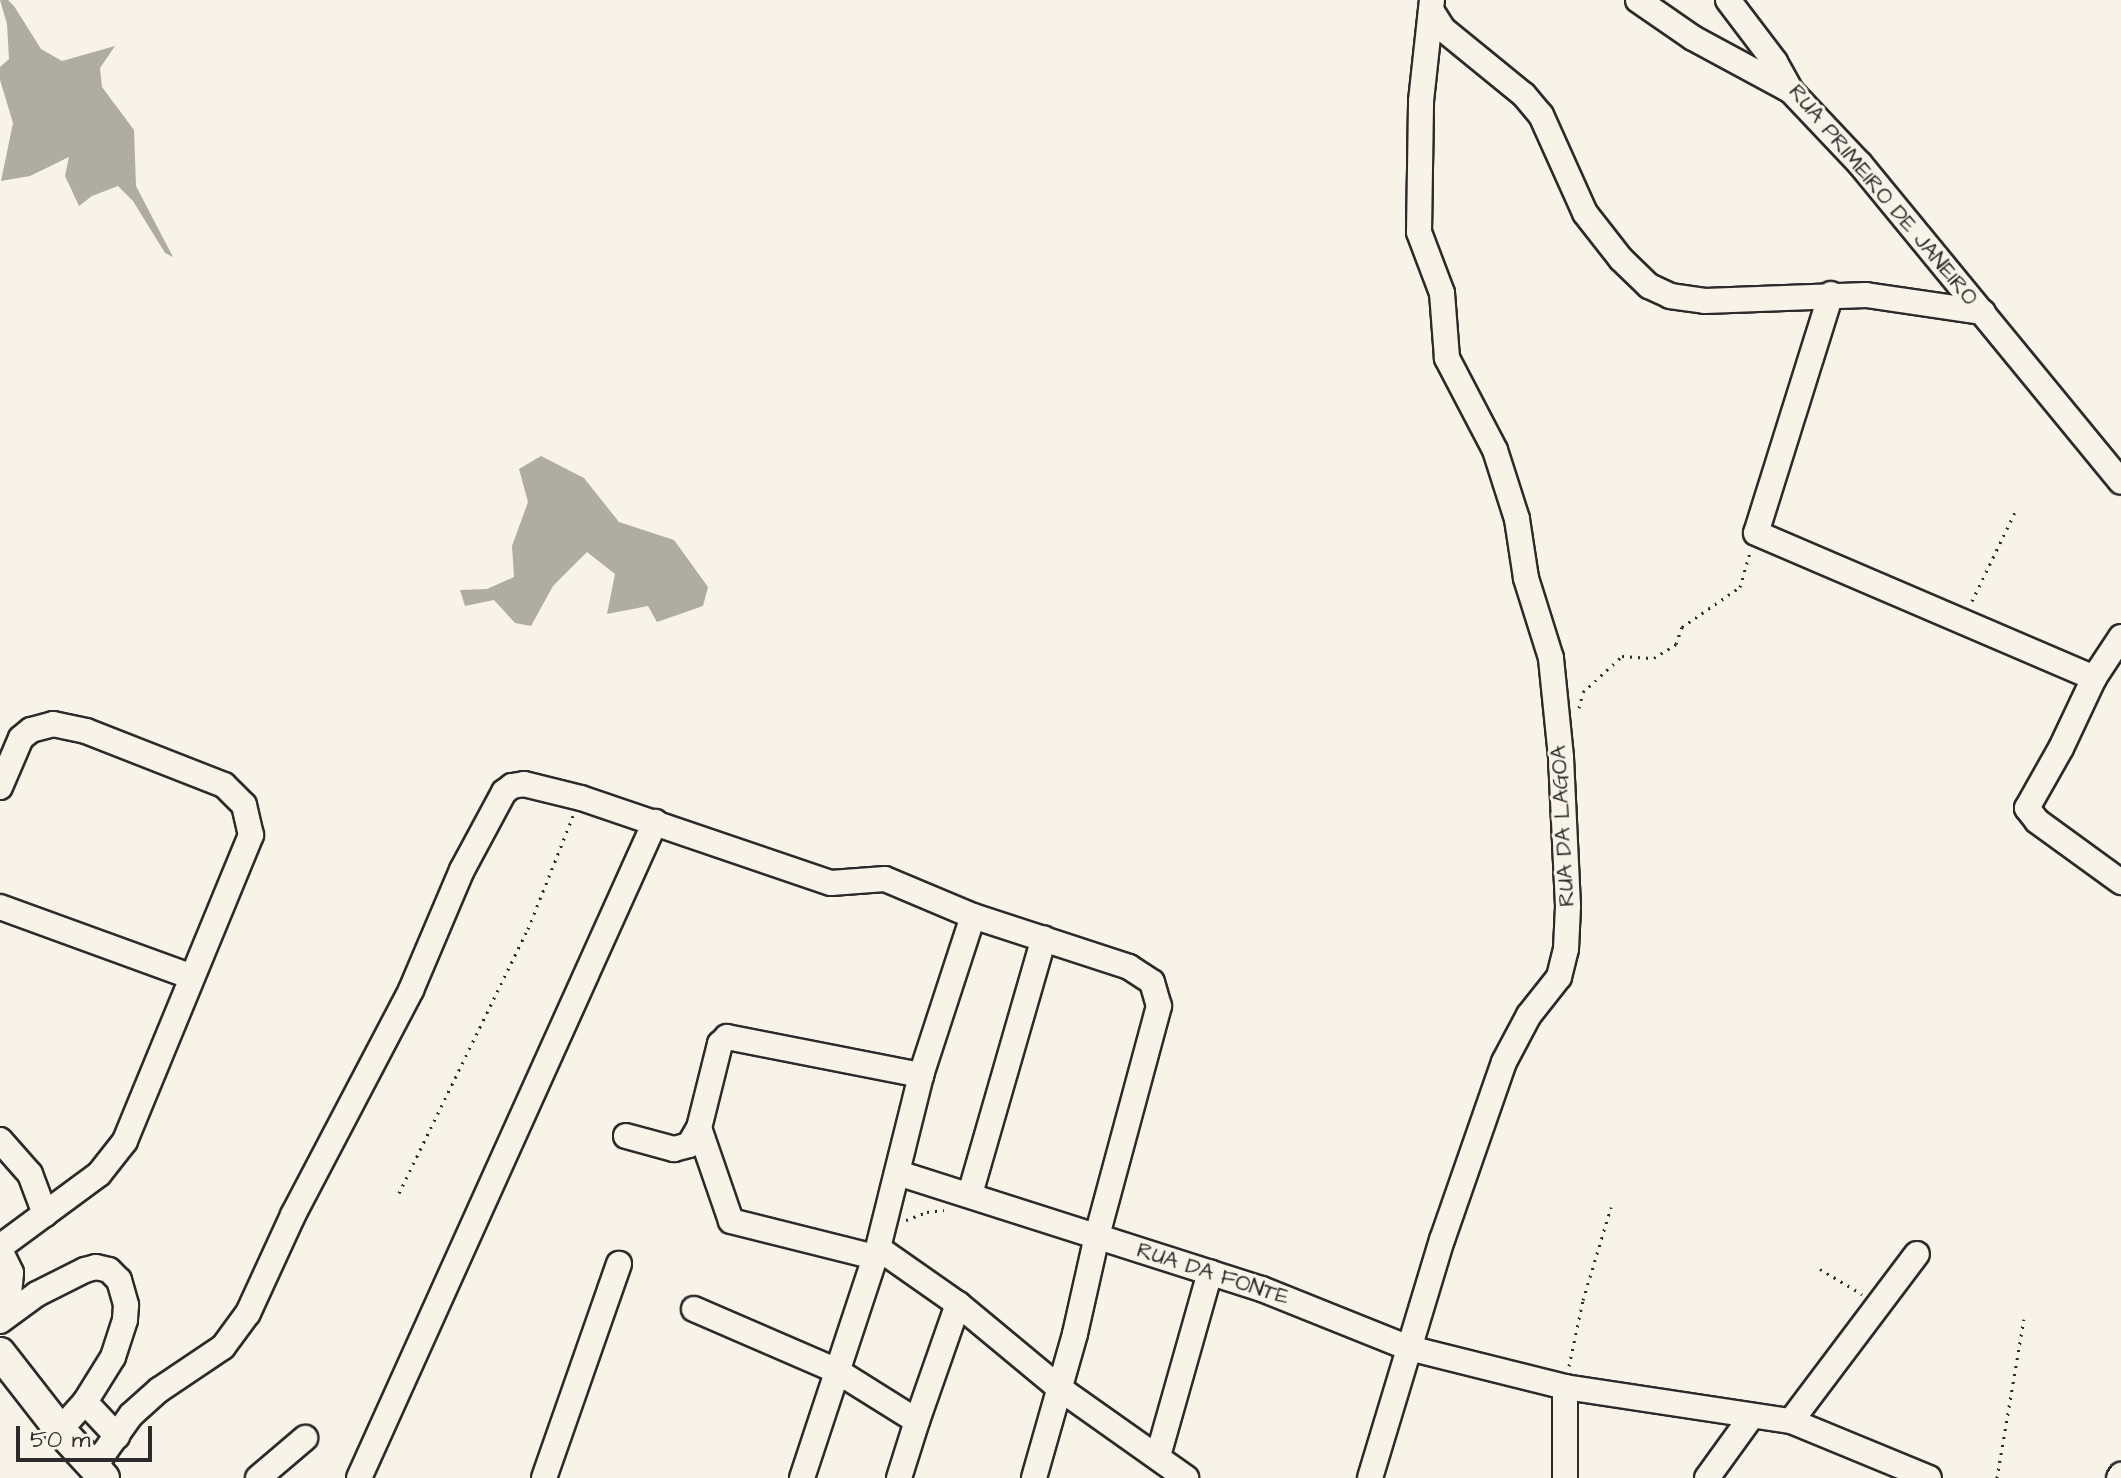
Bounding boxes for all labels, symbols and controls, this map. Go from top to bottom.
street label: RUA PRIMEIRO DE JANEIRO [1783,79,1983,311]
street label: RUA DA LAGOA [1546,745,1580,907]
street label: RUA DA FONTE [1134,1237,1292,1311]
scale bar [20,1410,156,1460]
text: 50 m [30,1423,90,1457]

